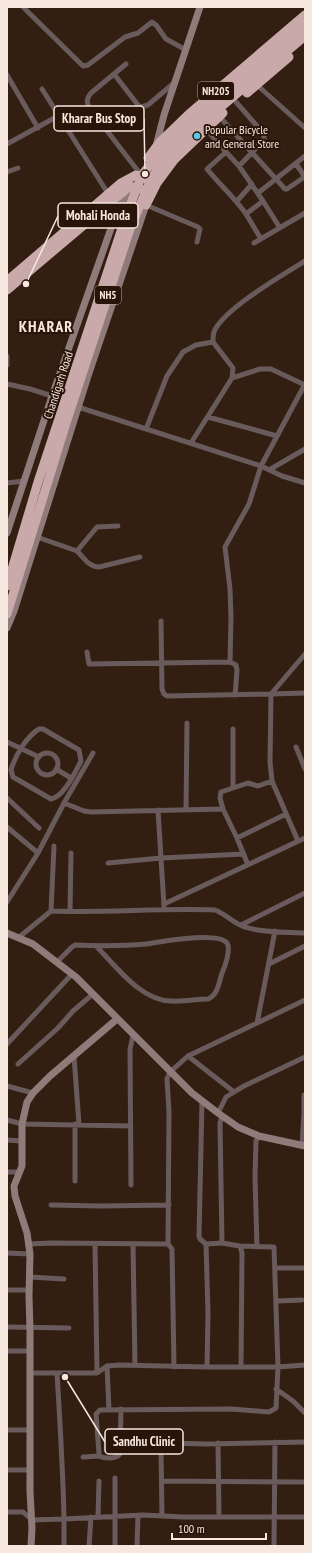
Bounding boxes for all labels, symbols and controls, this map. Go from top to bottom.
road number: NH205 [198,82,234,100]
callout: Kharar Bus Stop [54,106,144,131]
text: Kharar Bus Stop [62,110,136,127]
place label: Popular Bicycle and General Store [205,122,279,151]
marker: Popular Bicycle and General Store [192,131,202,141]
callout: Mohali Honda [58,203,138,228]
text: Mohali Honda [66,207,130,224]
road number: NH5 [95,286,121,304]
district label: KHARAR [19,316,73,336]
street label: Chandigarh Road [40,349,76,421]
callout: Sandhu Clinic [105,1429,183,1454]
text: Sandhu Clinic [113,1433,176,1450]
scale bar [172,1515,266,1541]
text: 100 m [178,1521,205,1536]

